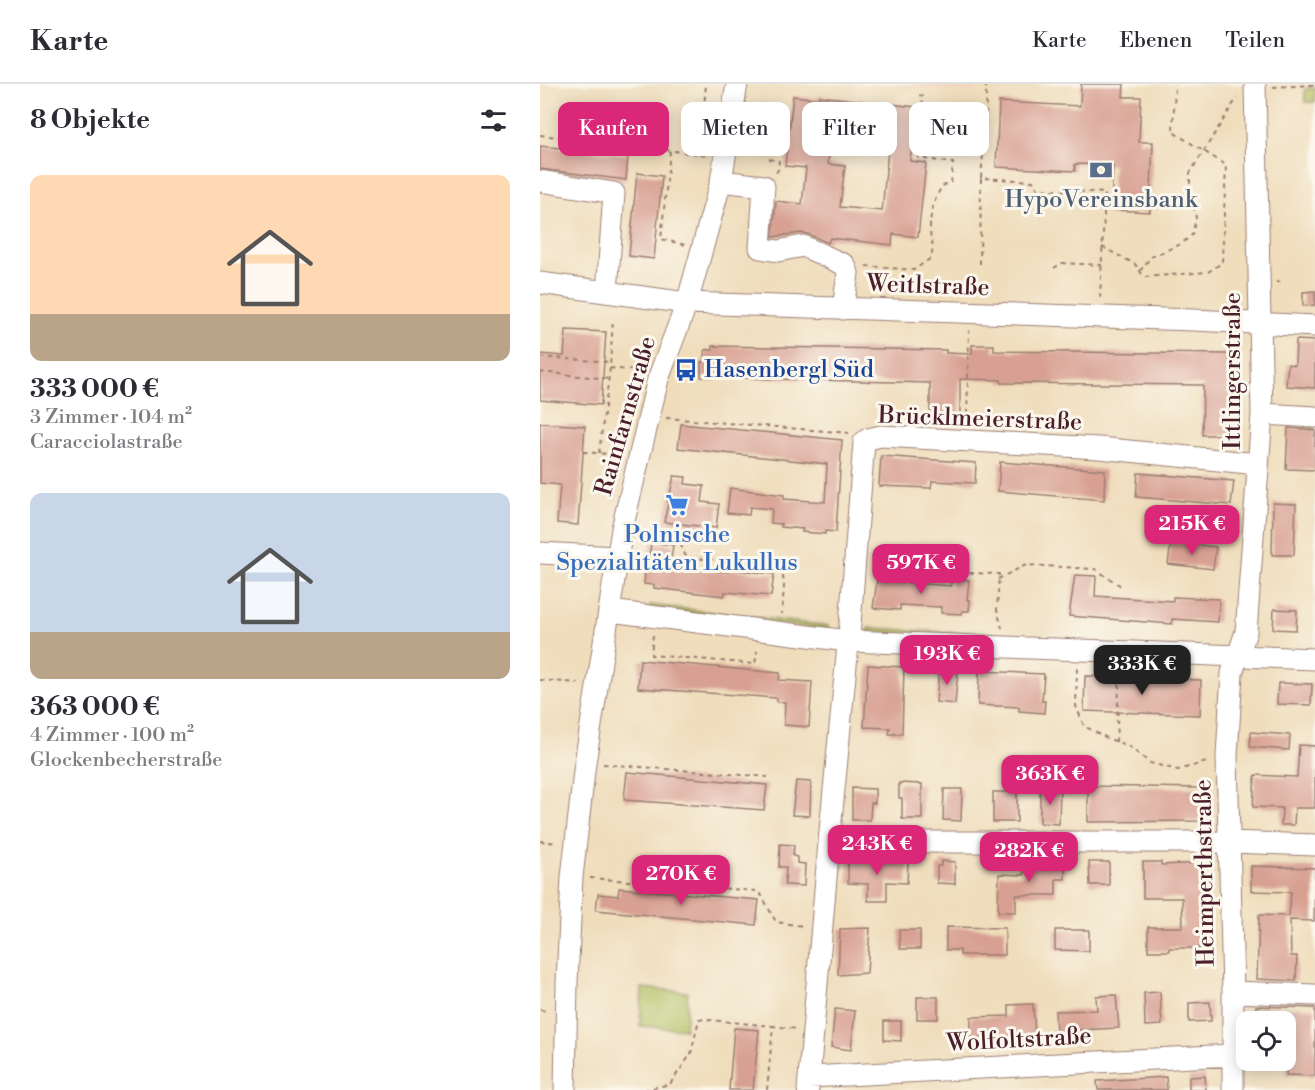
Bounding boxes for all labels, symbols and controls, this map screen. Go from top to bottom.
text: Karte [30,24,108,59]
text: Karte [1032,28,1087,54]
text: Ebenen [1120,28,1192,54]
text: Teilen [1225,28,1285,54]
chip: Kaufen [558,102,669,156]
chip: Mieten [681,102,790,156]
chip: Filter [802,102,897,156]
chip: Neu [909,102,989,156]
text: 8 Objekte [30,104,150,136]
icon: filters [477,104,510,137]
bank icon: HypoVereinsbank [1088,157,1114,183]
place label: HypoVereinsbank [1005,185,1199,215]
icon: home [216,214,324,322]
street label: Weitlstraße [865,269,990,303]
street label: Ittlingerstraße [1218,292,1248,450]
street label: Rainfarnstraße [589,333,663,499]
place label: Hasenbergl Süd [704,355,874,385]
bus stop icon: Hasenbergl Süd [673,357,699,383]
text: 333 000 € [30,373,159,405]
street label: Brücklmeierstraße [876,400,1083,438]
text: 3 Zimmer · 104 m² [30,405,192,430]
text: Caracciolastraße [30,430,183,455]
supermarket icon: Polnische Spezialitäten Lukullus [664,492,690,518]
pin: 215K € [1143,505,1241,556]
text: 215K € [1158,512,1226,537]
place label: Polnische Spezialitäten Lukullus [556,520,798,578]
icon: home [216,532,324,640]
pin: 597K € [872,544,970,595]
text: 597K € [886,551,956,576]
pin: 193K € [898,635,996,686]
text: 193K € [914,642,980,667]
pin: 333K € [1093,645,1191,696]
text: 333K € [1108,652,1176,677]
text: 363 000 € [30,691,160,723]
text: 4 Zimmer · 100 m² [30,723,194,748]
text: Glockenbecherstraße [30,748,222,773]
pin: 363K € [1001,755,1099,806]
text: 363K € [1015,762,1085,787]
street label: Heimperthstraße [1188,779,1222,967]
pin: 243K € [828,825,926,876]
text: 243K € [842,832,912,857]
pin: 282K € [980,832,1078,883]
text: 282K € [994,839,1064,864]
pin: 270K € [632,855,730,906]
text: 270K € [646,862,716,887]
map controls [1236,1011,1296,1071]
button: locate [1236,1011,1296,1071]
street label: Wolfoltstraße [945,1021,1092,1059]

